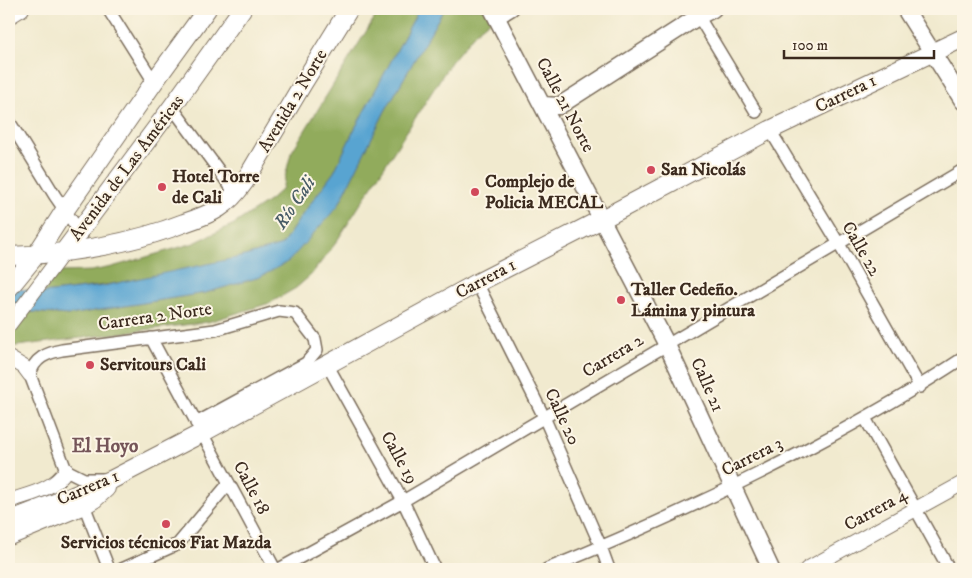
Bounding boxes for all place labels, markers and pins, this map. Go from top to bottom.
place label: San Nicolás [661,159,746,181]
marker: San Nicolás [645,164,657,176]
place label: Hotel Torre de Cali [172,166,260,209]
place label: Complejo de Policia MECAL [485,171,604,214]
marker: Hotel Torre de Cali [156,181,168,193]
marker: Complejo de Policia MECAL [469,186,481,198]
place label: Taller Cedeño. Lámina y pintura [630,279,755,322]
marker: Taller Cedeño. Lámina y pintura [615,294,627,306]
place label: Servitours Cali [100,354,206,376]
marker: Servitours Cali [84,359,96,371]
marker: Servicios técnicos Fiat Mazda [160,518,172,530]
place label: Servicios técnicos Fiat Mazda [61,532,271,554]

